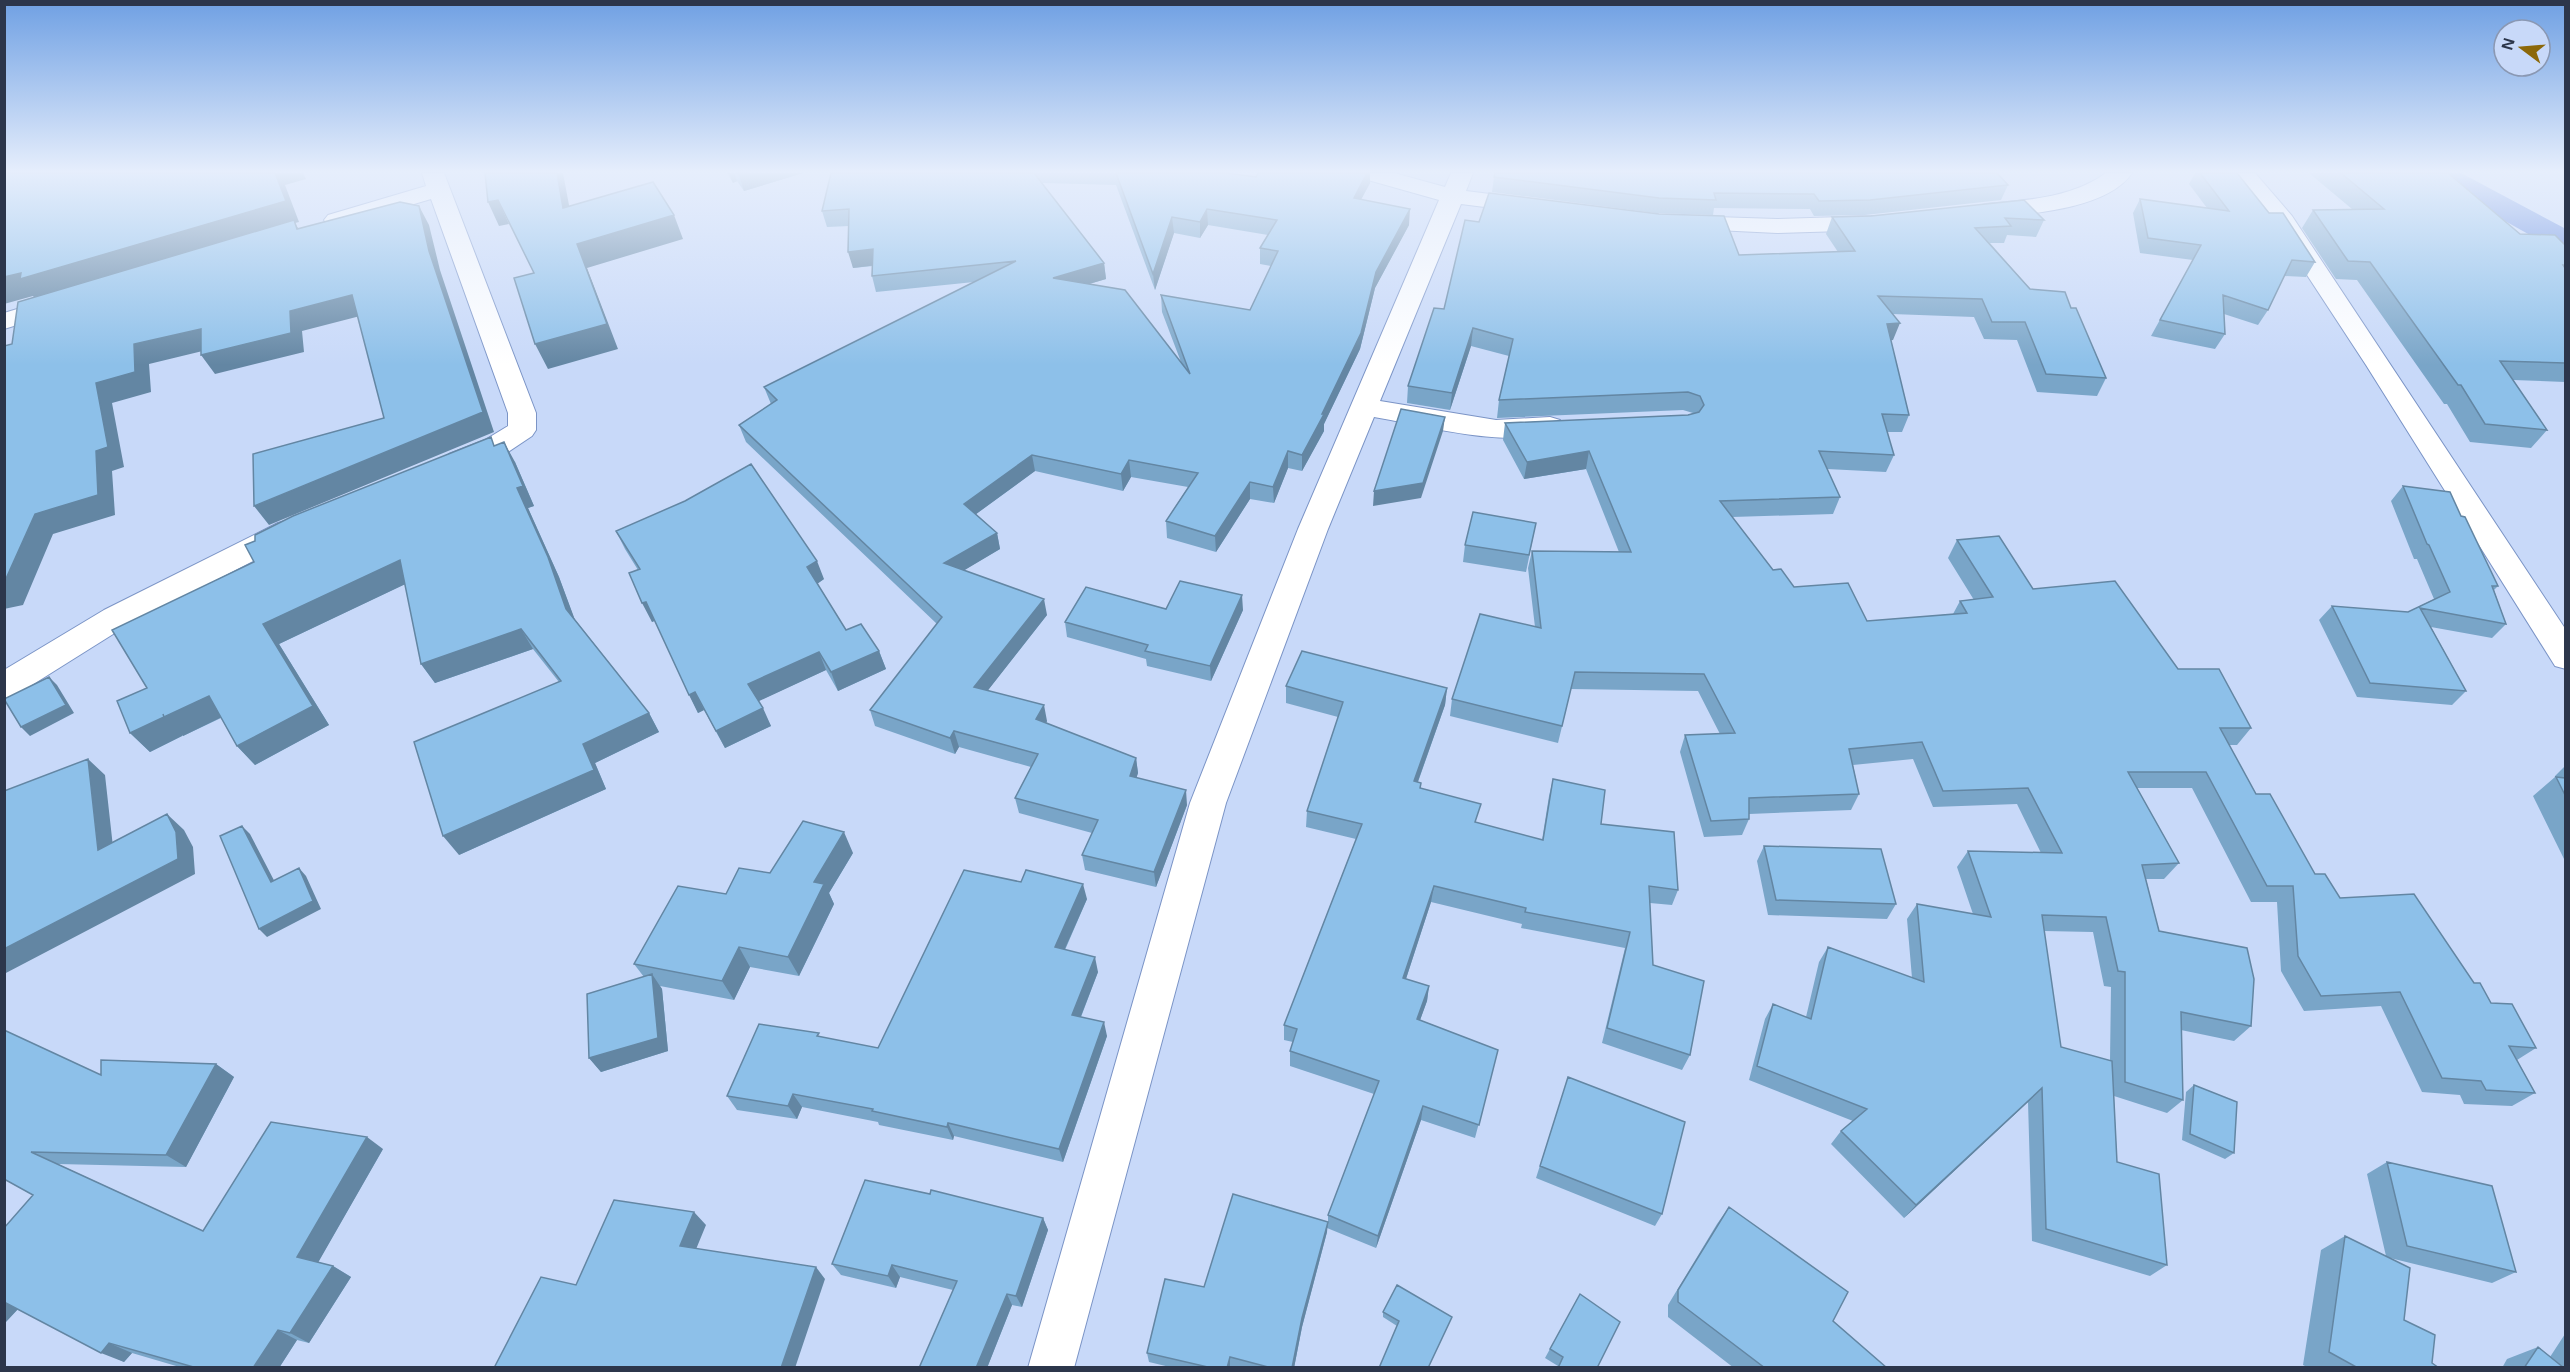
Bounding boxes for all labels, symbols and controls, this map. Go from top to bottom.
north arrow [2492,18,2552,78]
text: N [2498,36,2518,52]

